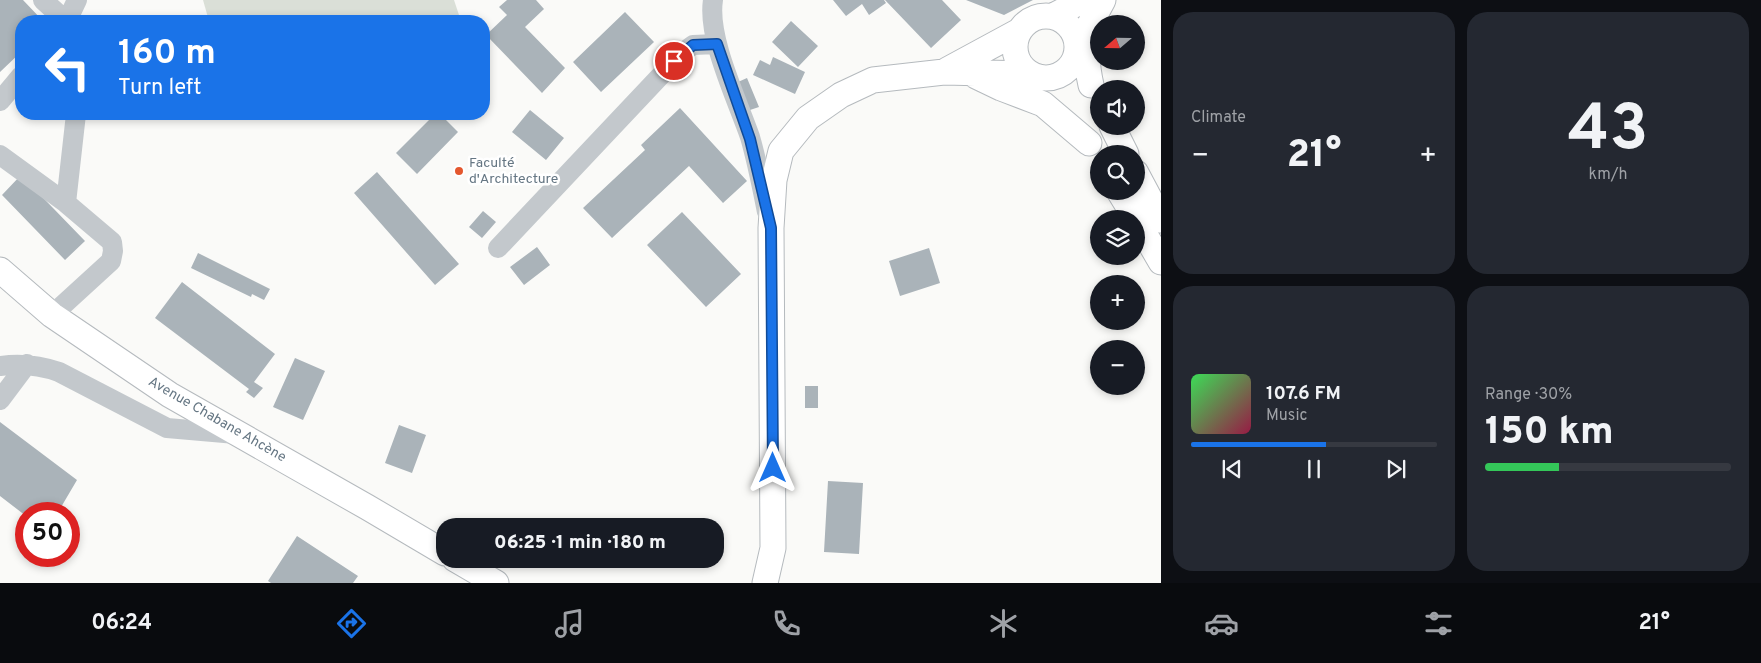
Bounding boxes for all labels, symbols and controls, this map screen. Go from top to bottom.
north arrow [1090,15,1145,70]
map controls [1090,15,1145,395]
text: 160 m [118,32,216,76]
icon: left [35,35,100,100]
pin [653,40,695,82]
icon: arrive [660,47,688,75]
text: Turn left [118,75,201,102]
button: sound [1090,80,1145,135]
text: 43 [1568,91,1648,173]
text: Climate [1191,108,1246,128]
text: 21° [1287,132,1341,181]
text: − [1191,139,1209,175]
text: + [1419,139,1437,175]
button: search [1090,145,1145,200]
place label: Faculté d'Architecture [469,155,558,188]
marker: Faculté d'Architecture [453,165,465,177]
text: km/h [1589,165,1627,185]
button: layers [1090,210,1145,265]
button: + [1090,275,1145,330]
button: − [1090,340,1145,395]
street label: Avenue Chabane Ahcène [145,374,289,466]
text: 107.6 FM [1266,382,1341,406]
text: Range · 30% [1485,385,1572,405]
text: Music [1266,406,1307,426]
text: 150 km [1485,409,1614,458]
position arrow [746,441,798,493]
icon: previous [1218,455,1246,483]
icon: pause [1300,455,1328,483]
icon: next [1382,455,1410,483]
speed limit sign: 50 [15,502,80,567]
text: 06:25 · 1 min · 180 m [494,531,666,555]
icon: directions [334,606,369,641]
icon: music [552,606,587,641]
icon: phone [769,606,804,641]
icon: climate [986,606,1021,641]
icon: car [1204,606,1239,641]
icon: filters [1421,606,1456,641]
text: 06:24 [91,610,152,637]
text: 21° [1638,610,1670,637]

